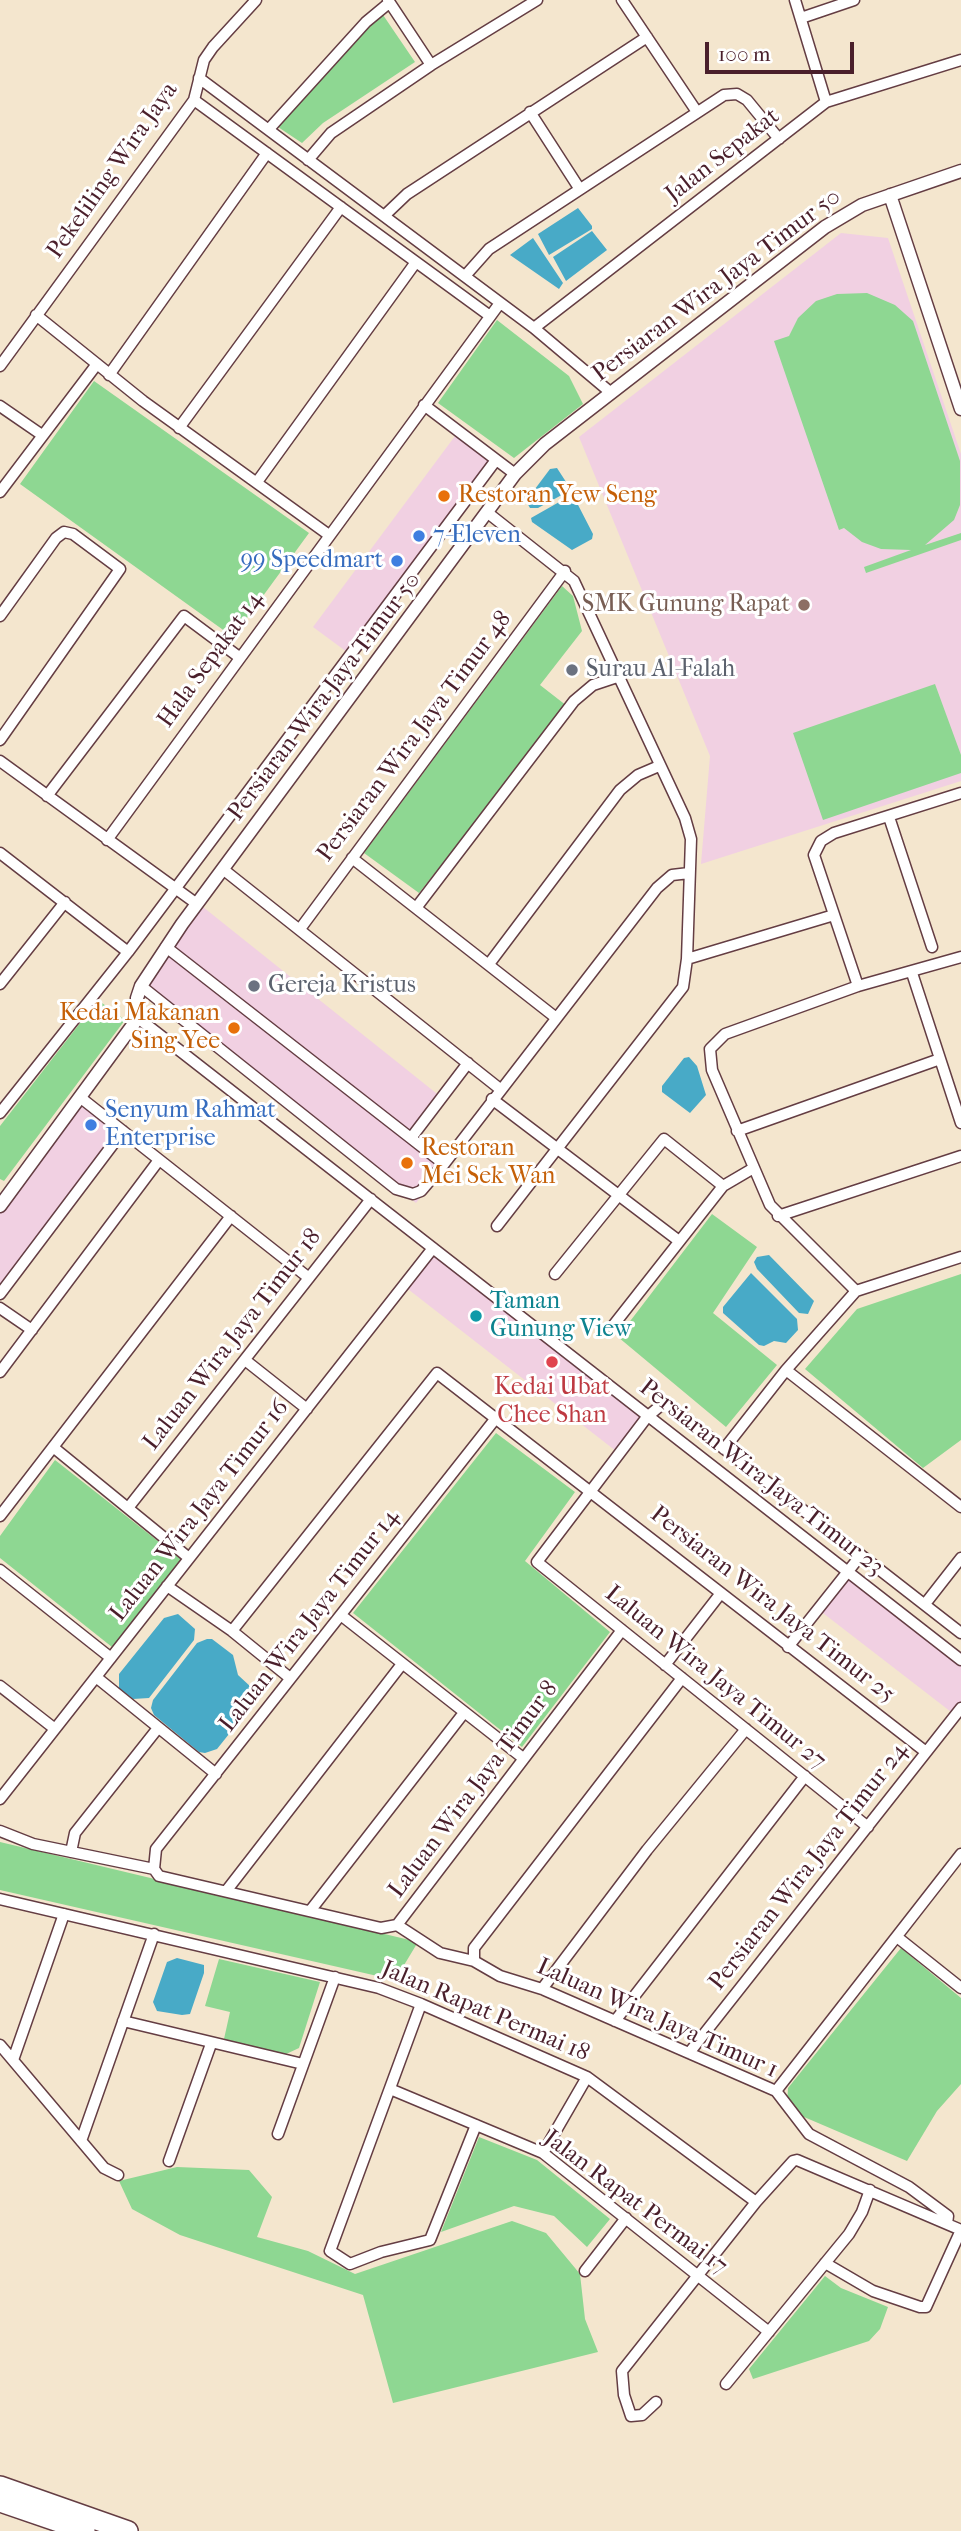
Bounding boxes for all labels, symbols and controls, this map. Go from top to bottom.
scale bar [709,28,858,72]
text: 100 m [718,42,771,66]
street label: Pekeliling Wira Jaya [41,77,185,265]
street label: Jalan Sepakat [660,103,786,209]
street label: Persiaran Wira Jaya Timur 50 [587,183,847,389]
place label: Restoran Yew Seng [458,482,657,510]
marker: Restoran Yew Seng [436,488,452,504]
place label: 7-Eleven [433,522,521,550]
marker: 7-Eleven [411,528,427,544]
place label: 99 Speedmart [241,547,383,575]
marker: 99 Speedmart [389,553,405,569]
street label: Persiaran Wira Jaya Timur 50 [222,567,428,827]
street label: Hala Sepakat 14 [152,586,270,734]
place label: SMK Gunung Rapat [582,591,790,619]
marker: SMK Gunung Rapat [796,597,812,613]
street label: Persiaran Wira Jaya Timur 48 [311,606,519,868]
place label: Surau Al-Falah [586,656,735,684]
marker: Surau Al-Falah [564,662,580,678]
place label: Gereja Kristus [268,972,416,1000]
marker: Gereja Kristus [246,978,262,994]
place label: Kedai Makanan Sing Yee [59,1000,220,1056]
marker: Kedai Makanan Sing Yee [226,1020,242,1036]
place label: Senyum Rahmat Enterprise [105,1097,276,1153]
marker: Senyum Rahmat Enterprise [83,1117,99,1133]
place label: Restoran Mei Sek Wan [421,1135,555,1191]
marker: Restoran Mei Sek Wan [399,1155,415,1171]
street label: Laluan Wira Jaya Timur 18 [138,1224,328,1456]
place label: Taman Gunung View [490,1288,632,1344]
marker: Taman Gunung View [468,1308,484,1324]
marker: Kedai Ubat Chee Shan [544,1354,560,1370]
place label: Kedai Ubat Chee Shan [494,1374,610,1430]
street label: Persiaran Wira Jaya Timur 23 [633,1374,889,1582]
street label: Laluan Wira Jaya Timur 16 [104,1394,296,1628]
street label: Persiaran Wira Jaya Timur 25 [644,1501,900,1709]
street label: Laluan Wira Jaya Timur 14 [214,1504,406,1738]
street label: Laluan Wira Jaya Timur 27 [599,1580,831,1776]
street label: Laluan Wira Jaya Timur 8 [383,1676,565,1904]
street label: Persiaran Wira Jaya Timur 24 [703,1737,915,1997]
street label: Laluan Wira Jaya Timur 1 [532,1953,782,2085]
street label: Jalan Rapat Permai 18 [377,1955,593,2069]
street label: Jalan Rapat Permai 17 [537,2125,733,2281]

